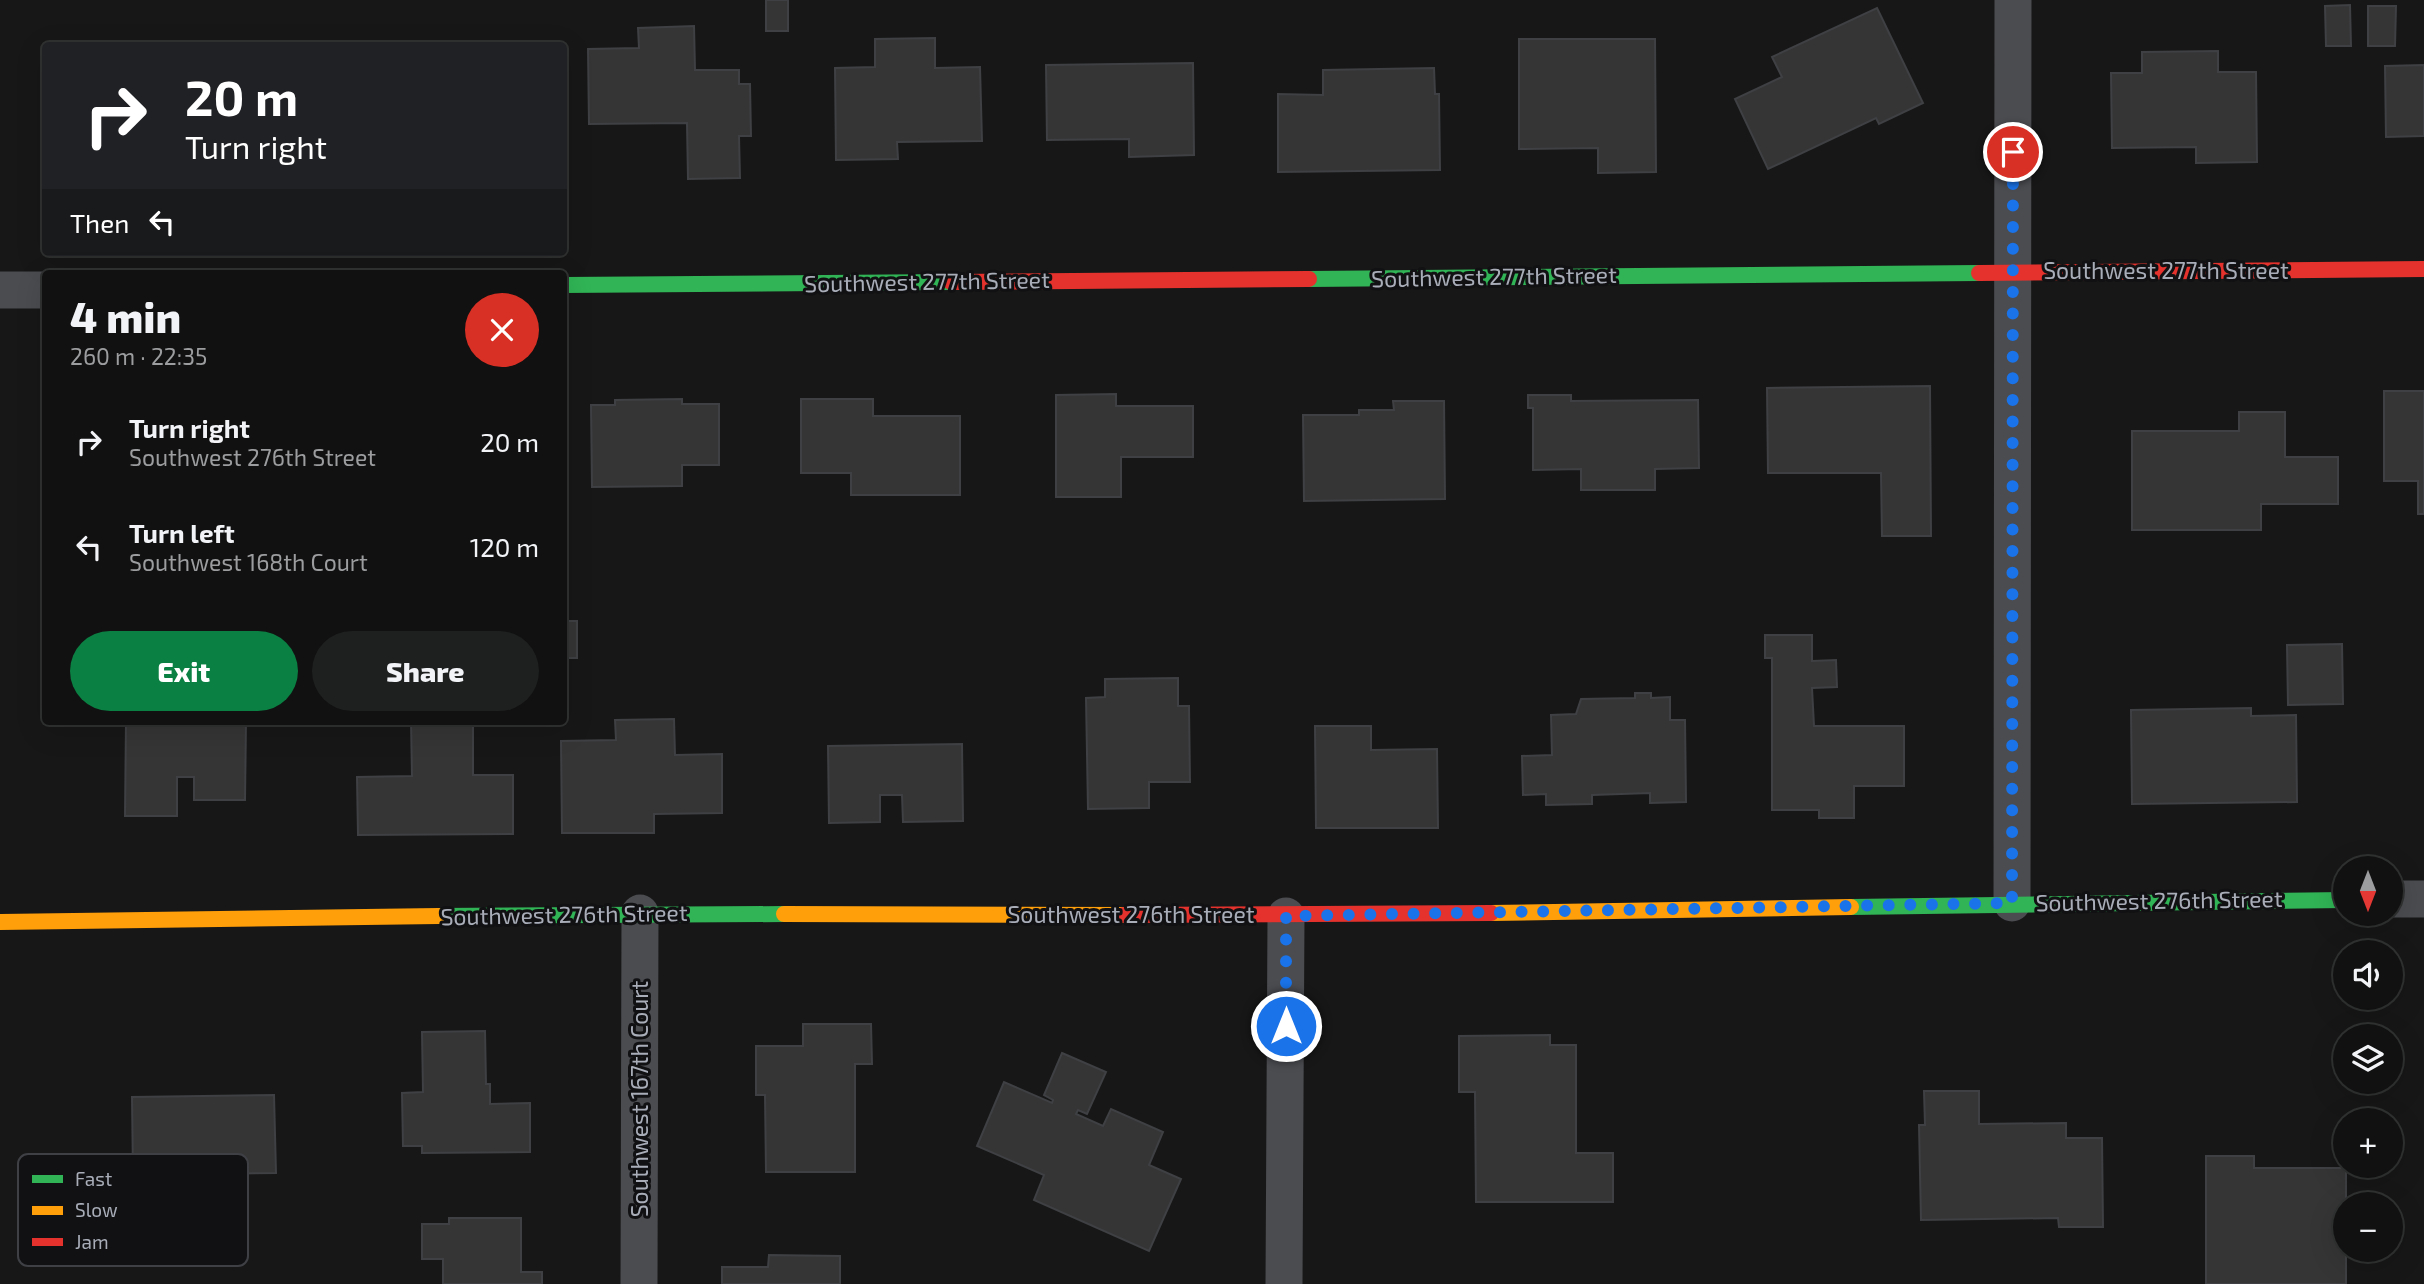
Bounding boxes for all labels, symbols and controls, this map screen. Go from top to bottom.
text: 20 m [185,67,298,126]
icon: right [70,70,161,161]
pin [1983,122,2043,182]
text: Turn right [185,127,327,165]
icon: arrive [1994,133,2032,171]
icon: left [143,203,181,241]
text: Then [70,207,129,238]
street label: Southwest 277th Street [2043,256,2289,284]
street label: Southwest 277th Street [1371,260,1617,292]
street label: Southwest 277th Street [804,265,1050,297]
text: 4 min [70,291,181,341]
button: close [465,293,539,367]
text: 260 m · 22:35 [70,342,207,370]
text: Turn right [129,412,250,443]
icon: right [70,423,108,461]
text: 20 m [480,426,539,457]
text: Southwest 276th Street [129,443,376,471]
text: Turn left [129,517,235,548]
icon: left [70,528,108,566]
text: 120 m [470,531,539,562]
text: Southwest 168th Court [129,548,368,576]
button: Exit [70,631,298,711]
button: Share [312,631,539,711]
north arrow [2333,856,2403,926]
map controls [2333,856,2403,1262]
street label: Southwest 276th Street [2035,884,2283,916]
street label: Southwest 276th Street [440,898,688,930]
street label: Southwest 276th Street [1007,900,1255,928]
button: sound [2333,940,2403,1010]
street label: Southwest 167th Court [625,980,653,1217]
position arrow [1249,989,1323,1063]
button: layers [2333,1024,2403,1094]
button: + [2333,1108,2403,1178]
legend [18,1154,248,1266]
text: Fast [75,1167,112,1190]
button: − [2333,1192,2403,1262]
text: Slow [75,1198,118,1221]
text: Jam [75,1230,109,1253]

